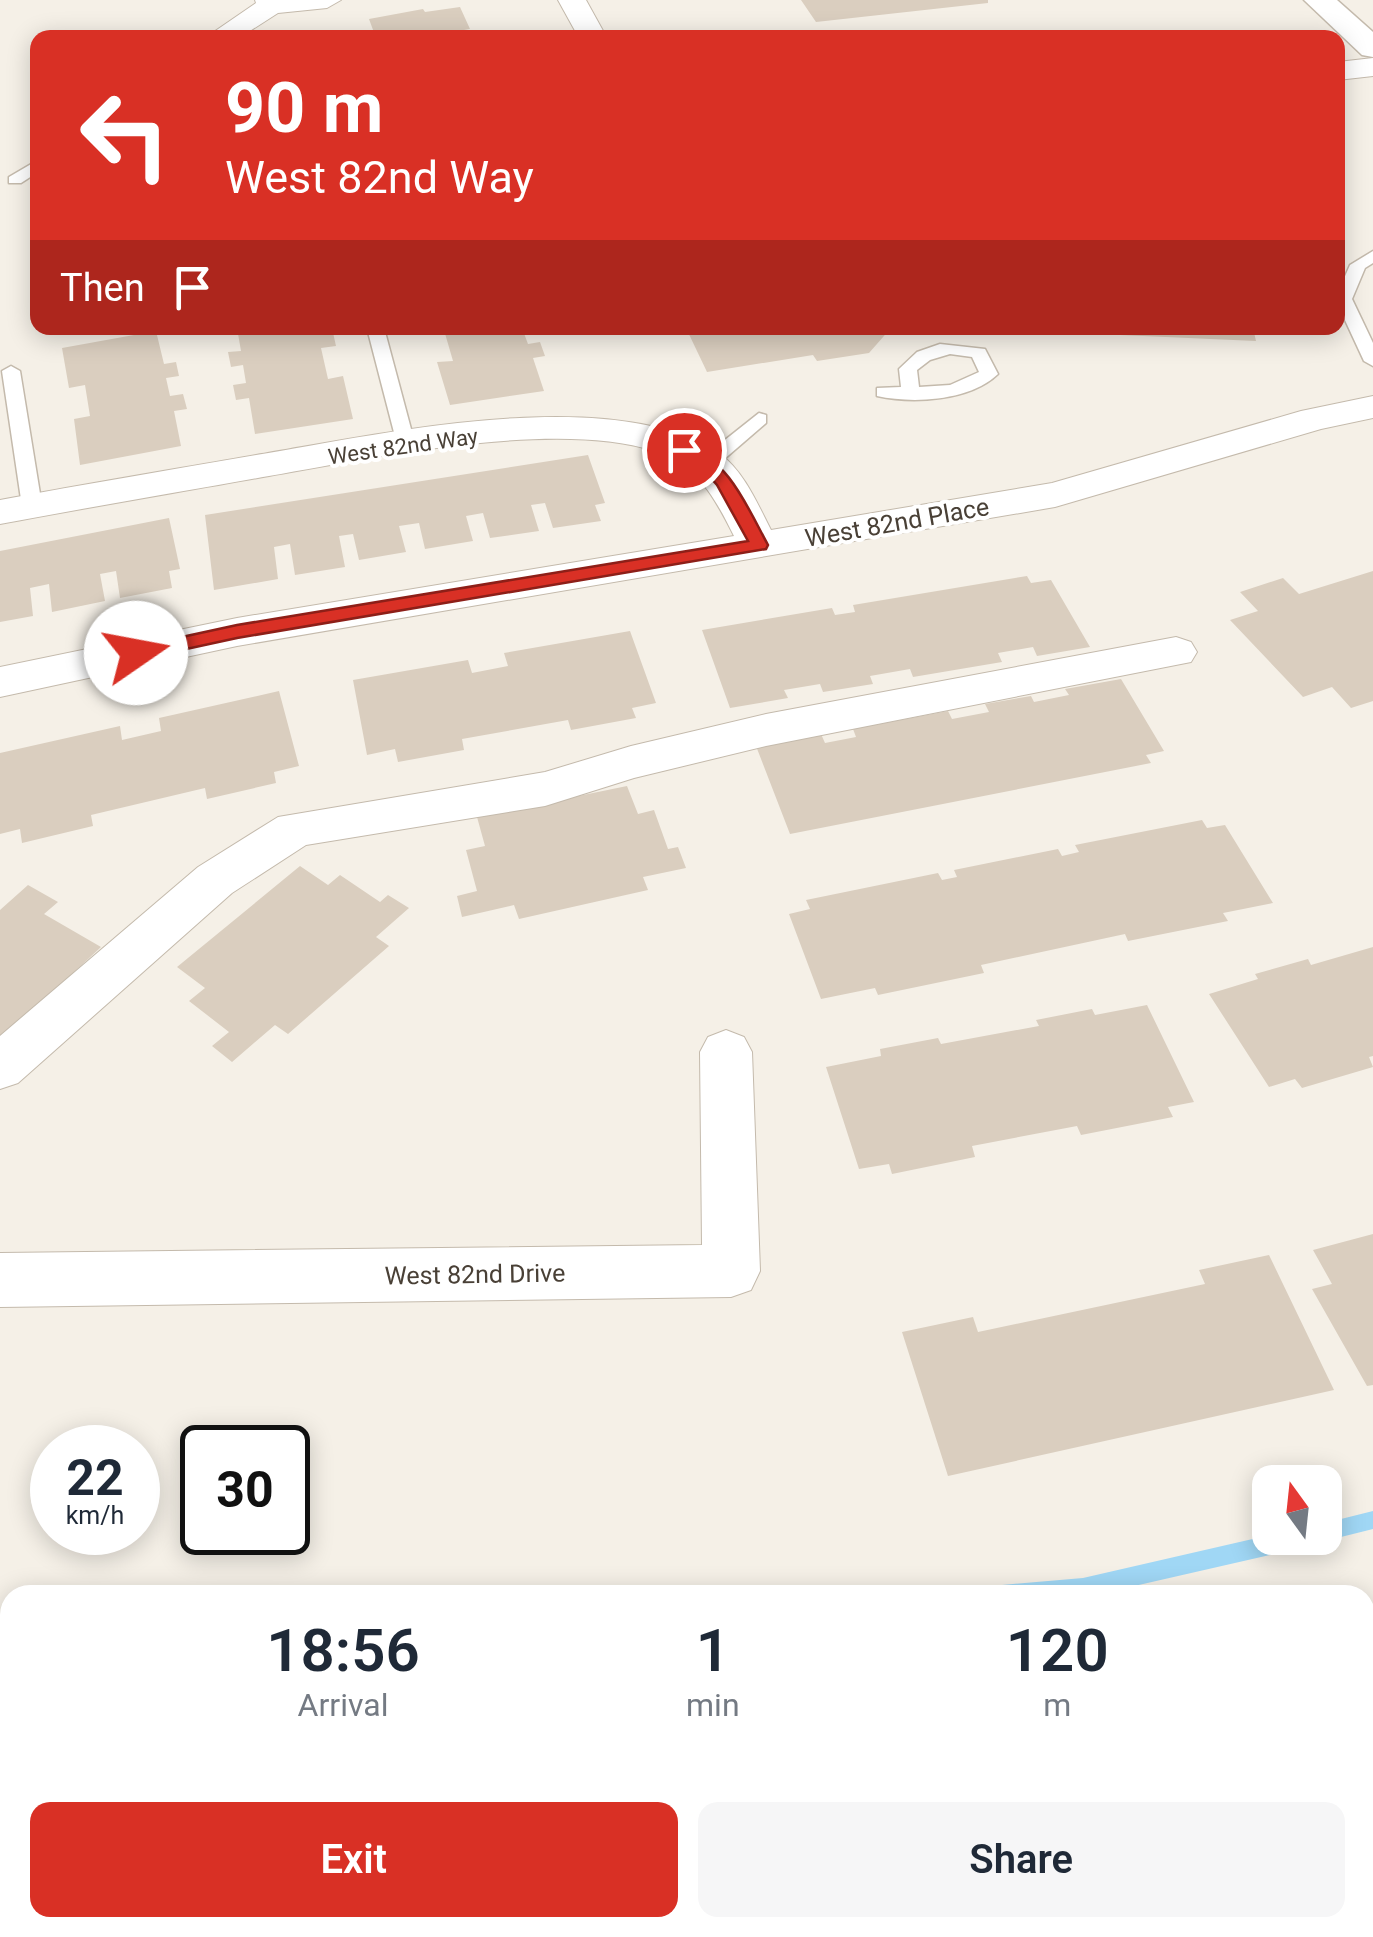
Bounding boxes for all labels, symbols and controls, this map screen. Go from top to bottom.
text: 90 m [225,67,383,149]
icon: left [60,70,190,200]
text: West 82nd Way [225,151,534,204]
icon: arrive [165,260,220,315]
text: Then [60,266,145,310]
pin [642,408,727,493]
icon: arrive [657,423,712,478]
street label: West 82nd Way [327,424,480,469]
street label: West 82nd Place [803,492,991,553]
position arrow [84,601,188,705]
street label: West 82nd Drive [384,1258,566,1291]
speed limit sign: 30 [180,1425,310,1555]
text: 22 [66,1449,124,1507]
north arrow [1252,1465,1342,1555]
map controls [1252,1465,1342,1555]
text: km/h [66,1501,124,1530]
text: 18:56 [266,1615,420,1686]
text: 1 [696,1615,730,1686]
text: 120 [1006,1615,1109,1686]
text: Arrival [298,1686,388,1724]
text: min [686,1686,740,1724]
text: m [1043,1686,1071,1724]
button: Exit [30,1802,678,1917]
button: Share [698,1802,1345,1917]

